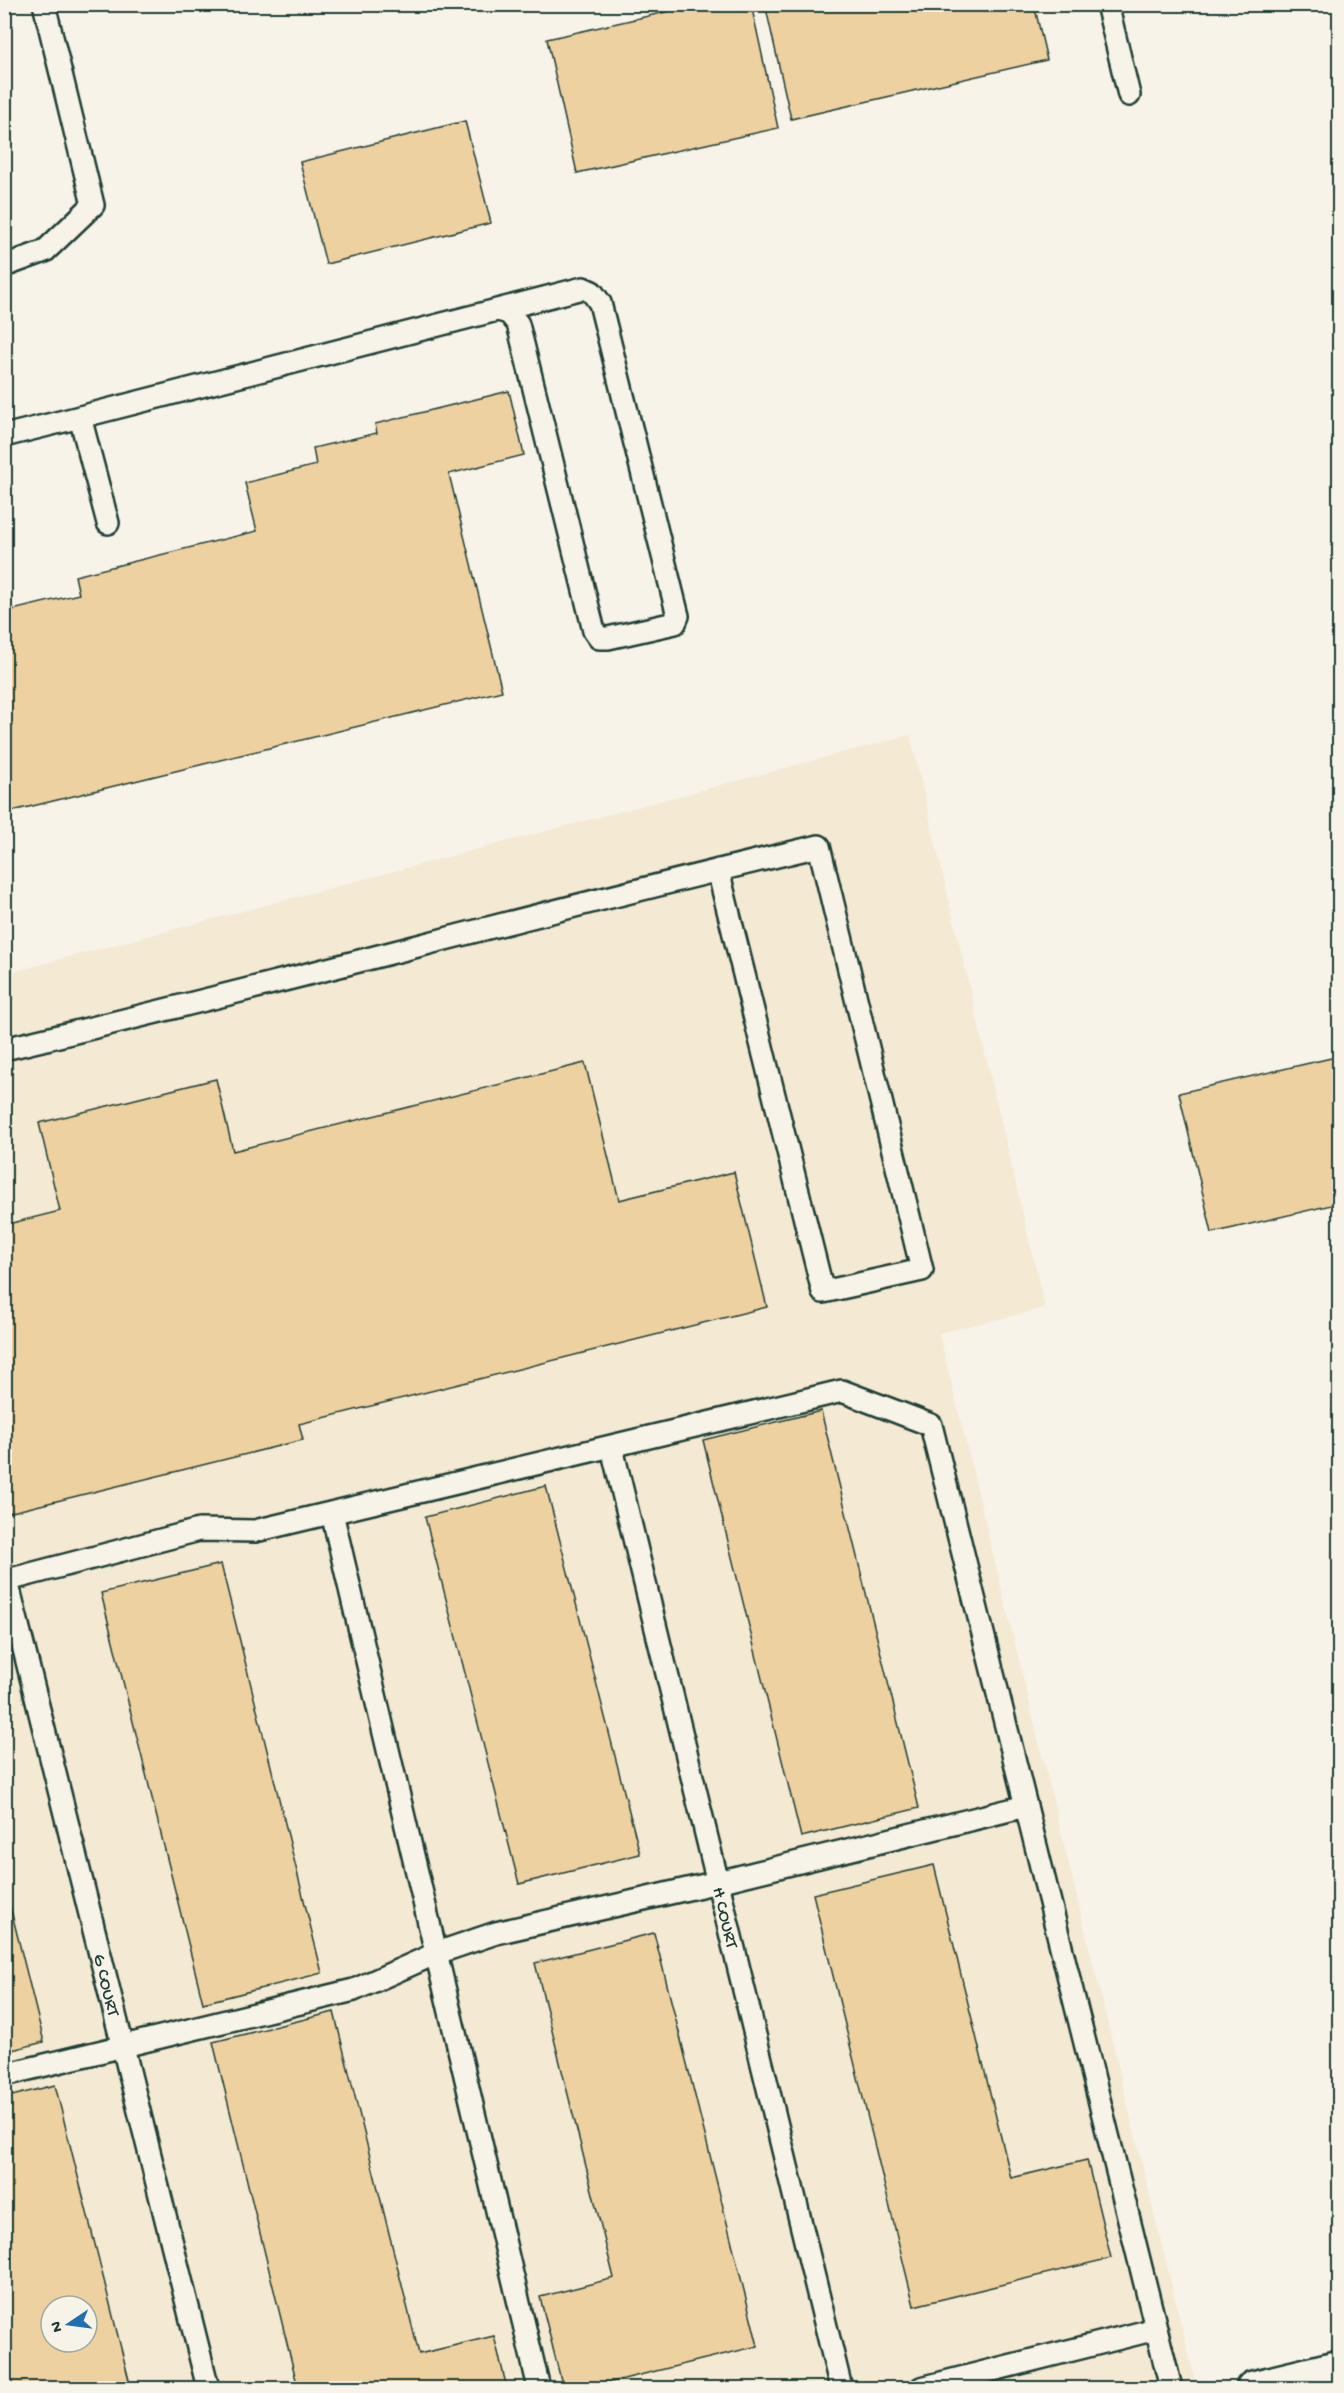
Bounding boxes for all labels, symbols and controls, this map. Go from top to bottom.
street label: H COURT [706,1885,742,1951]
street label: G COURT [87,1952,123,2019]
north arrow [39,2294,99,2354]
text: N [47,2319,68,2334]

